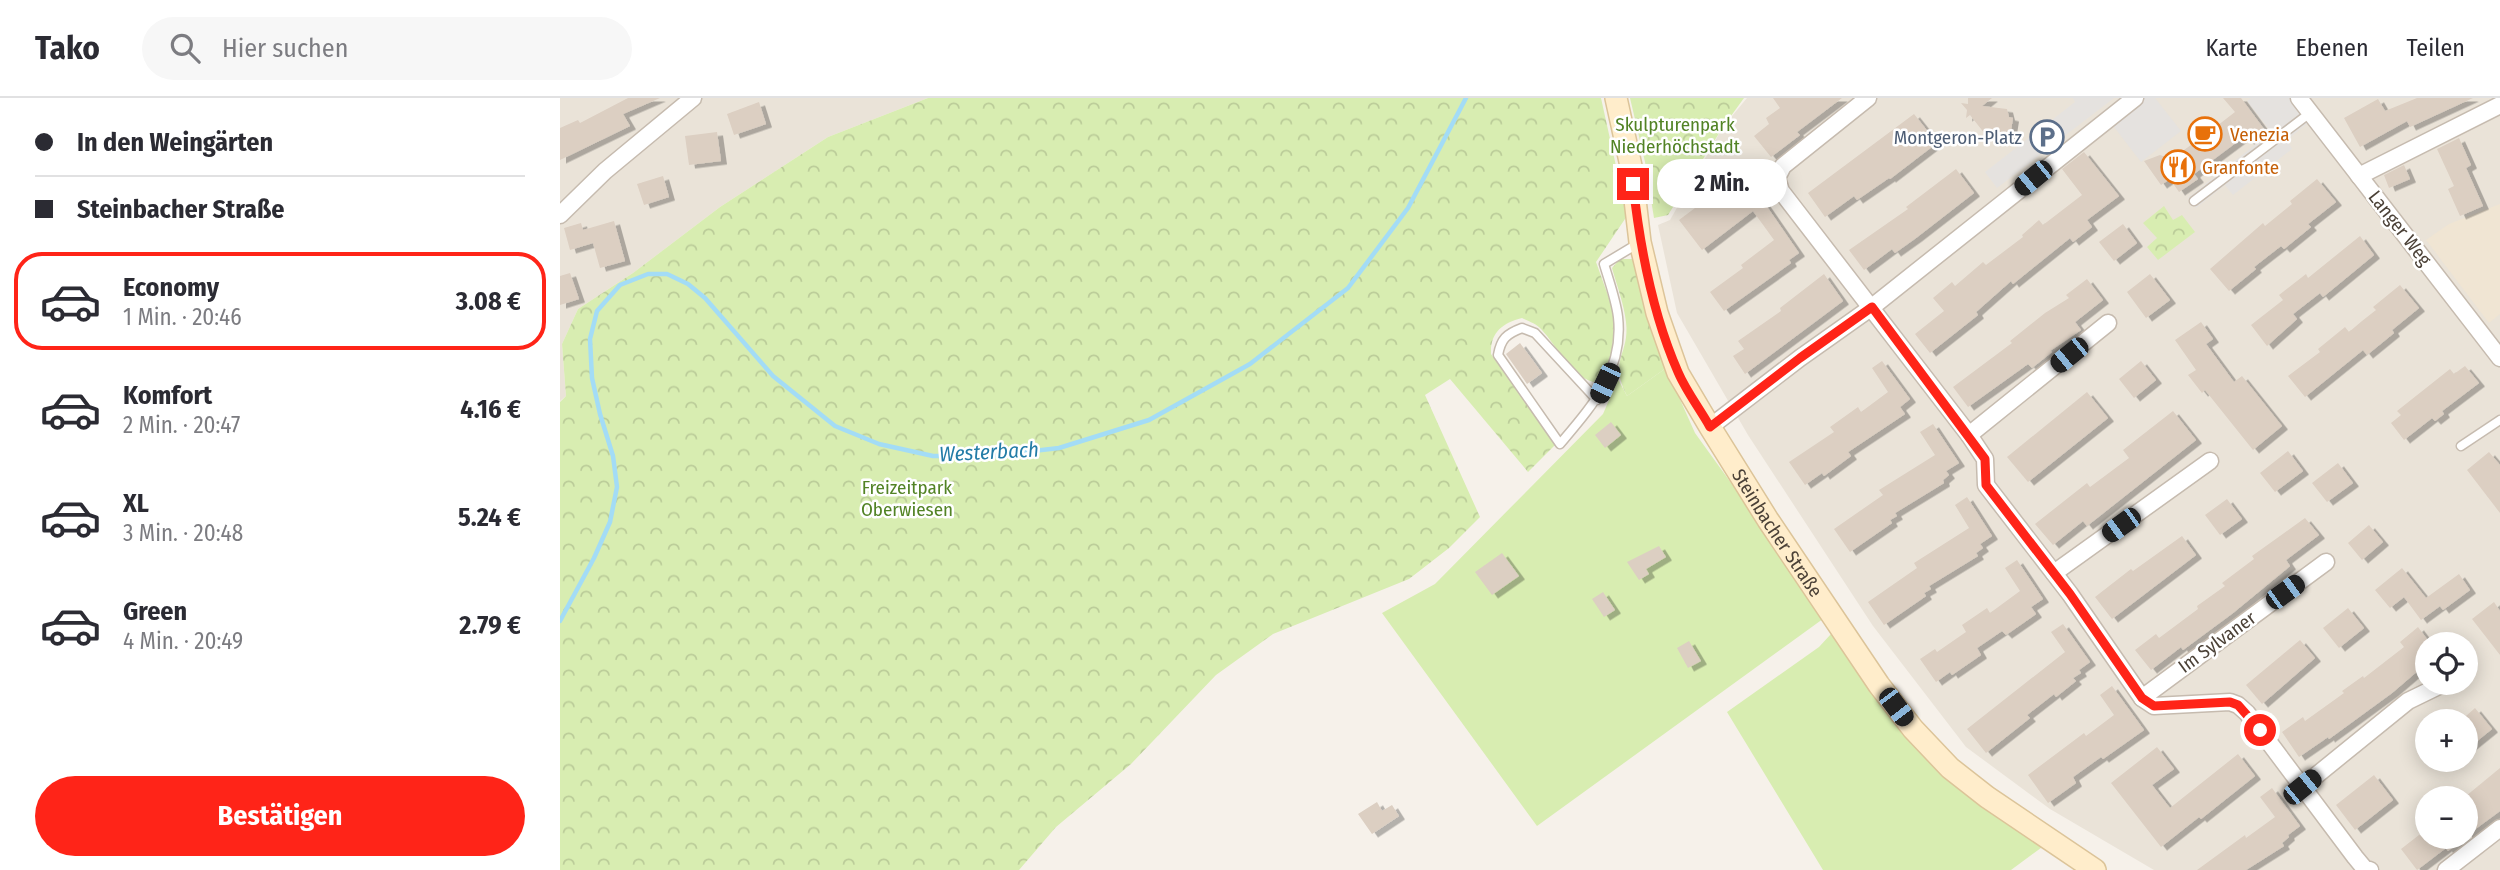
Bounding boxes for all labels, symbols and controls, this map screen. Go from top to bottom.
search box [142,17,632,80]
text: Tako [35,28,100,68]
icon: search [166,29,204,67]
text: Hier suchen [222,33,348,64]
text: Karte [2206,34,2258,62]
text: Ebenen [2296,34,2369,62]
text: Teilen [2407,34,2465,62]
park label: Skulpturenpark Niederhöchstadt [1610,113,1741,158]
cafe icon: Venezia [2186,115,2224,153]
parking icon: Montgeron-Platz [2028,118,2066,156]
place label: Venezia [2230,123,2289,146]
place label: Montgeron-Platz [1894,126,2022,149]
text: In den Weingärten [77,127,273,158]
restaurant icon: Granfonte [2159,148,2197,186]
place label: Granfonte [2202,156,2279,179]
car [2011,157,2056,199]
callout: 2 Min. [1658,160,1787,208]
route end [1617,168,1649,200]
text: 2 Min. [1694,169,1750,197]
street label: Langer Weg [2364,186,2437,270]
text: Steinbacher Straße [77,194,284,225]
icon: car [39,270,102,333]
text: Economy [123,272,219,303]
text: 3.08 € [456,286,521,317]
text: 1 Min. · 20:46 [123,303,242,331]
car [2047,334,2092,376]
car [1587,360,1624,406]
icon: car [39,378,102,441]
text: Komfort [123,380,212,411]
text: 4.16 € [460,394,521,425]
text: 2 Min. · 20:47 [123,411,240,439]
water label: Westerbach [938,436,1040,468]
street label: Steinbacher Straße [1727,465,1828,601]
park label: Freizeitpark Oberwiesen [861,476,953,521]
icon: car [39,486,102,549]
text: XL [123,488,149,519]
text: 5.24 € [458,502,521,533]
car [2098,504,2145,546]
text: 3 Min. · 20:48 [123,519,243,547]
car [2262,571,2309,613]
icon: car [39,594,102,657]
text: Green [123,596,187,627]
street label: Im Sylvaner [2174,606,2261,678]
text: 2.79 € [459,610,521,641]
text: 4 Min. · 20:49 [123,627,243,655]
map controls [2415,632,2478,849]
button: locate [2415,632,2478,695]
car [1875,684,1918,730]
button: + [2415,709,2478,772]
route start [2244,714,2276,746]
car [2280,766,2325,808]
button: Bestätigen [35,776,525,856]
button: − [2415,786,2478,849]

